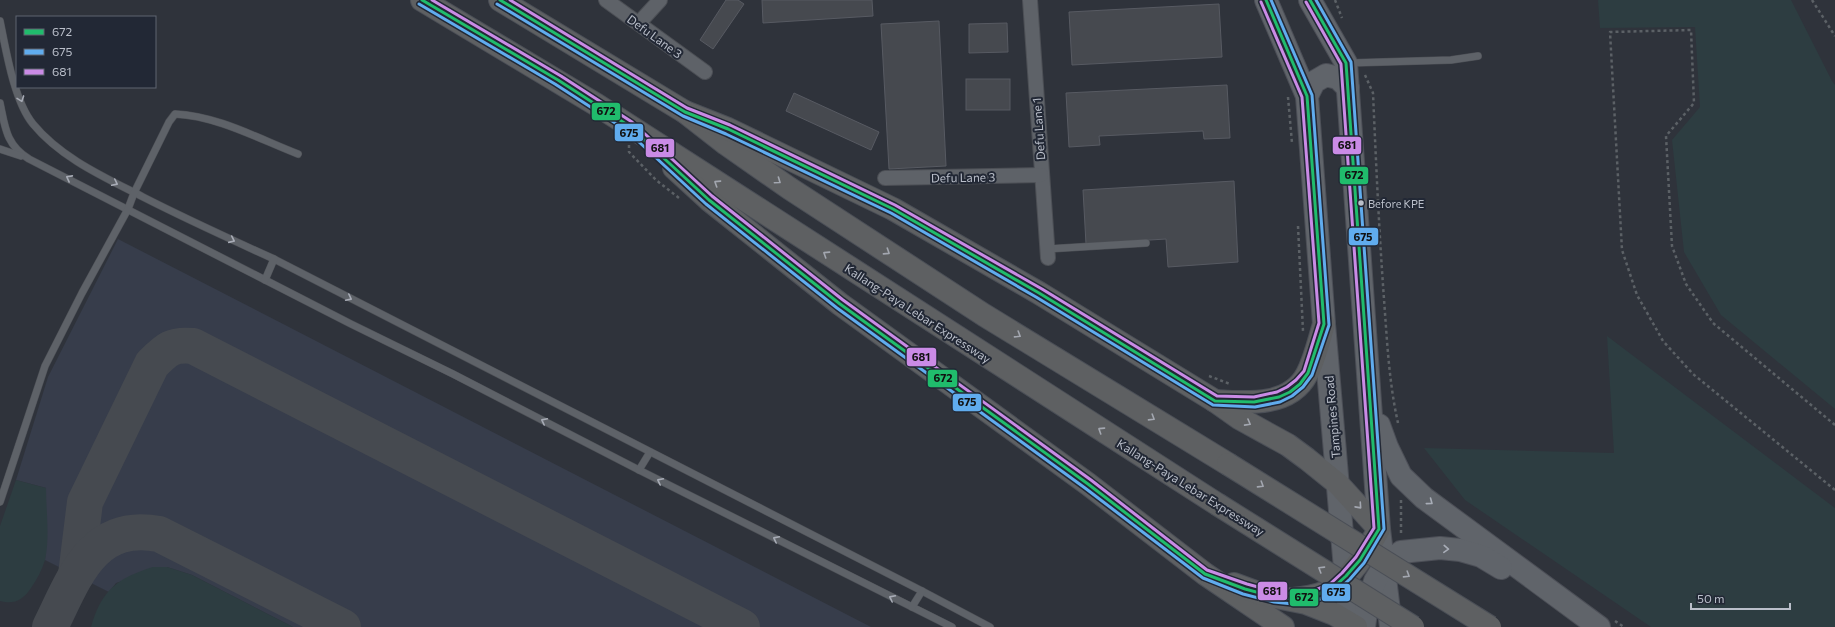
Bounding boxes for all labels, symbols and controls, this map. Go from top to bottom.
street label: Defu Lane 3 [625,11,685,61]
legend [16,16,156,88]
text: 672 [52,24,73,38]
text: 675 [52,44,73,58]
text: 681 [52,64,72,78]
one-way arrow [16,95,24,102]
street label: Defu Lane 1 [1029,97,1047,161]
line badge: 672 [591,102,621,121]
text: 672 [597,104,616,117]
line badge: 675 [614,123,644,142]
text: 675 [619,126,639,139]
line badge: 681 [1332,136,1362,155]
line badge: 681 [645,138,675,158]
text: 681 [1338,138,1356,151]
text: 681 [651,141,669,154]
line badge: 672 [1339,166,1369,185]
text: 672 [1345,168,1364,181]
street label: Defu Lane 3 [931,169,995,185]
one-way arrow [66,176,73,183]
one-way arrow [774,176,781,183]
one-way arrow [111,179,118,186]
one-way arrow [714,180,721,188]
place label: Before KPE [1368,197,1424,210]
marker: Before KPE [1356,198,1366,208]
line badge: 675 [1348,227,1379,246]
text: 675 [1353,230,1373,243]
one-way arrow [227,235,235,243]
one-way arrow [883,247,890,254]
one-way arrow [823,251,830,258]
street label: Kallang-Paya Lebar Expressway [842,261,994,365]
one-way arrow [344,293,352,300]
one-way arrow [1014,330,1021,338]
line badge: 681 [906,347,937,367]
text: 681 [912,350,930,363]
line badge: 672 [927,369,958,388]
text: 672 [934,371,953,384]
street label: Tampines Road [1321,375,1343,459]
line badge: 675 [952,393,982,412]
text: 675 [957,395,977,408]
one-way arrow [1148,413,1155,420]
one-way arrow [1244,418,1251,426]
one-way arrow [541,419,549,426]
one-way arrow [1098,428,1105,435]
street label: Kallang-Paya Lebar Expressway [1115,436,1267,538]
one-way arrow [657,478,664,486]
one-way arrow [1257,480,1264,487]
one-way arrow [1426,498,1433,505]
one-way arrow [1354,501,1361,509]
one-way arrow [773,536,780,544]
one-way arrow [1443,544,1449,553]
one-way arrow [1318,567,1325,574]
one-way arrow [1403,571,1410,578]
line badge: 681 [1257,581,1288,601]
line badge: 675 [1321,583,1351,602]
text: 681 [1263,584,1281,597]
text: 675 [1326,585,1346,598]
scale bar [1691,585,1790,611]
line badge: 672 [1289,588,1319,607]
text: 672 [1295,590,1314,603]
text: 50 m [1697,591,1725,605]
one-way arrow [889,595,897,603]

